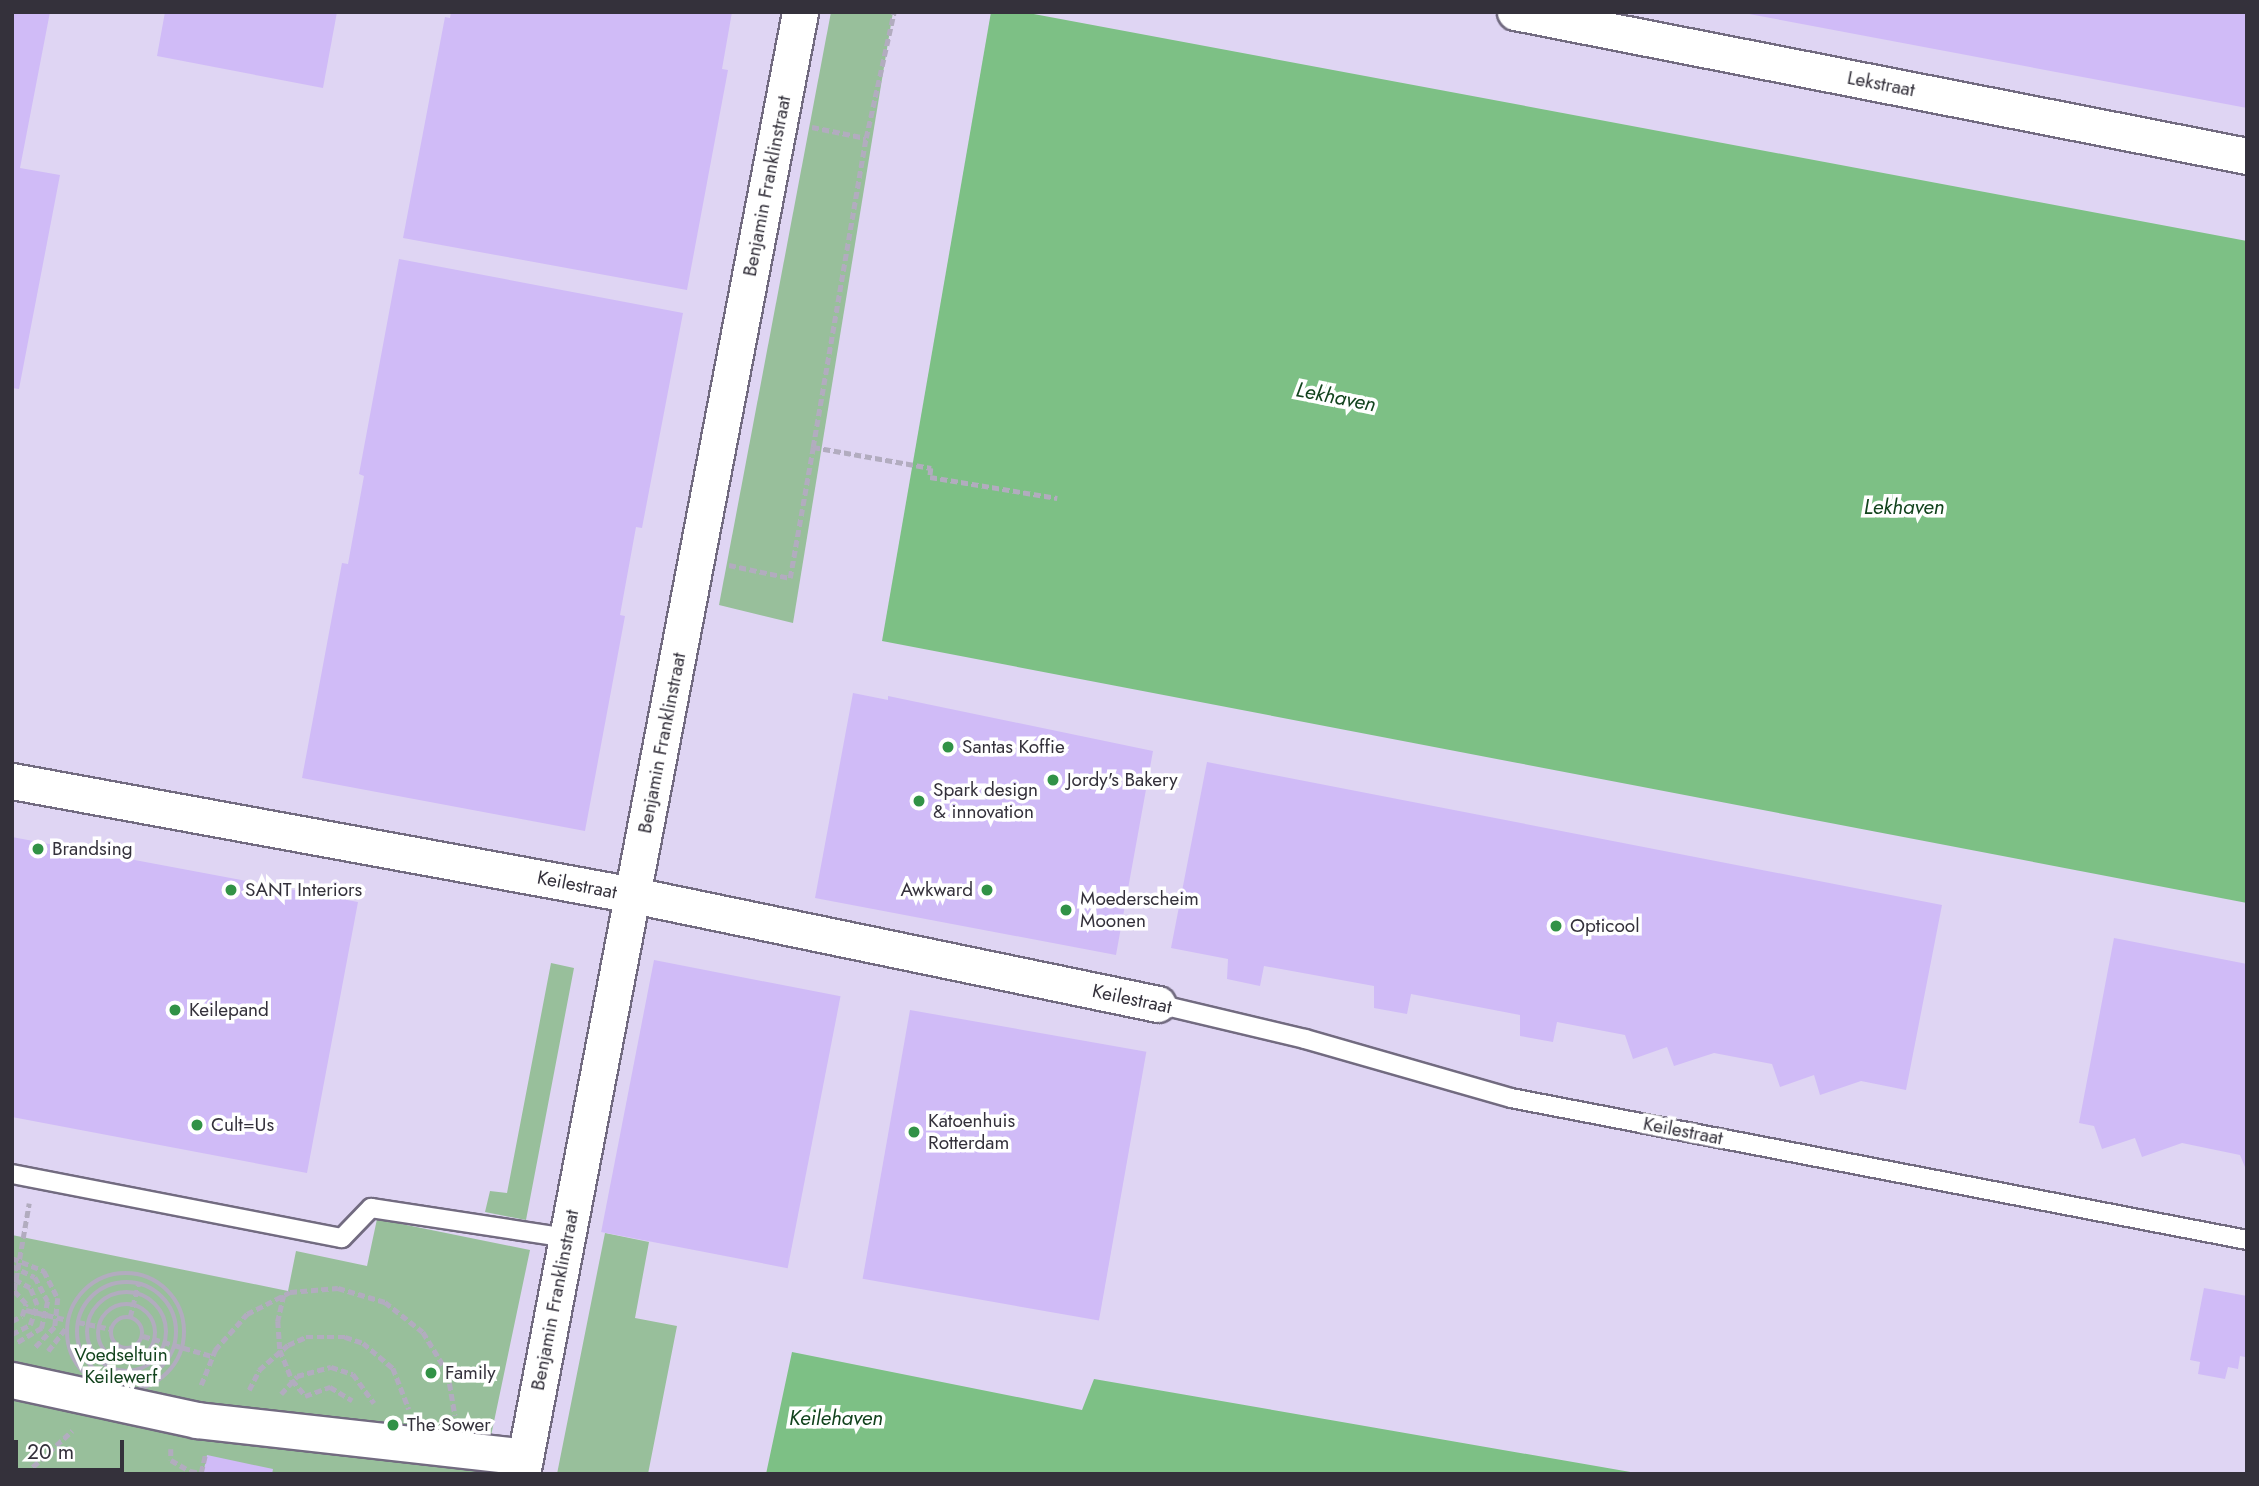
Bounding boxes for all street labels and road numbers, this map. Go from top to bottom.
street label: Lekstraat [1845,66,1917,102]
street label: Benjamin Franklinstraat [738,94,796,278]
street label: Benjamin Franklinstraat [633,651,691,835]
street label: Keilestraat [535,866,619,904]
street label: Keilestraat [1090,979,1174,1019]
street label: Keilestraat [1641,1112,1725,1150]
street label: Benjamin Franklinstraat [526,1208,584,1392]

